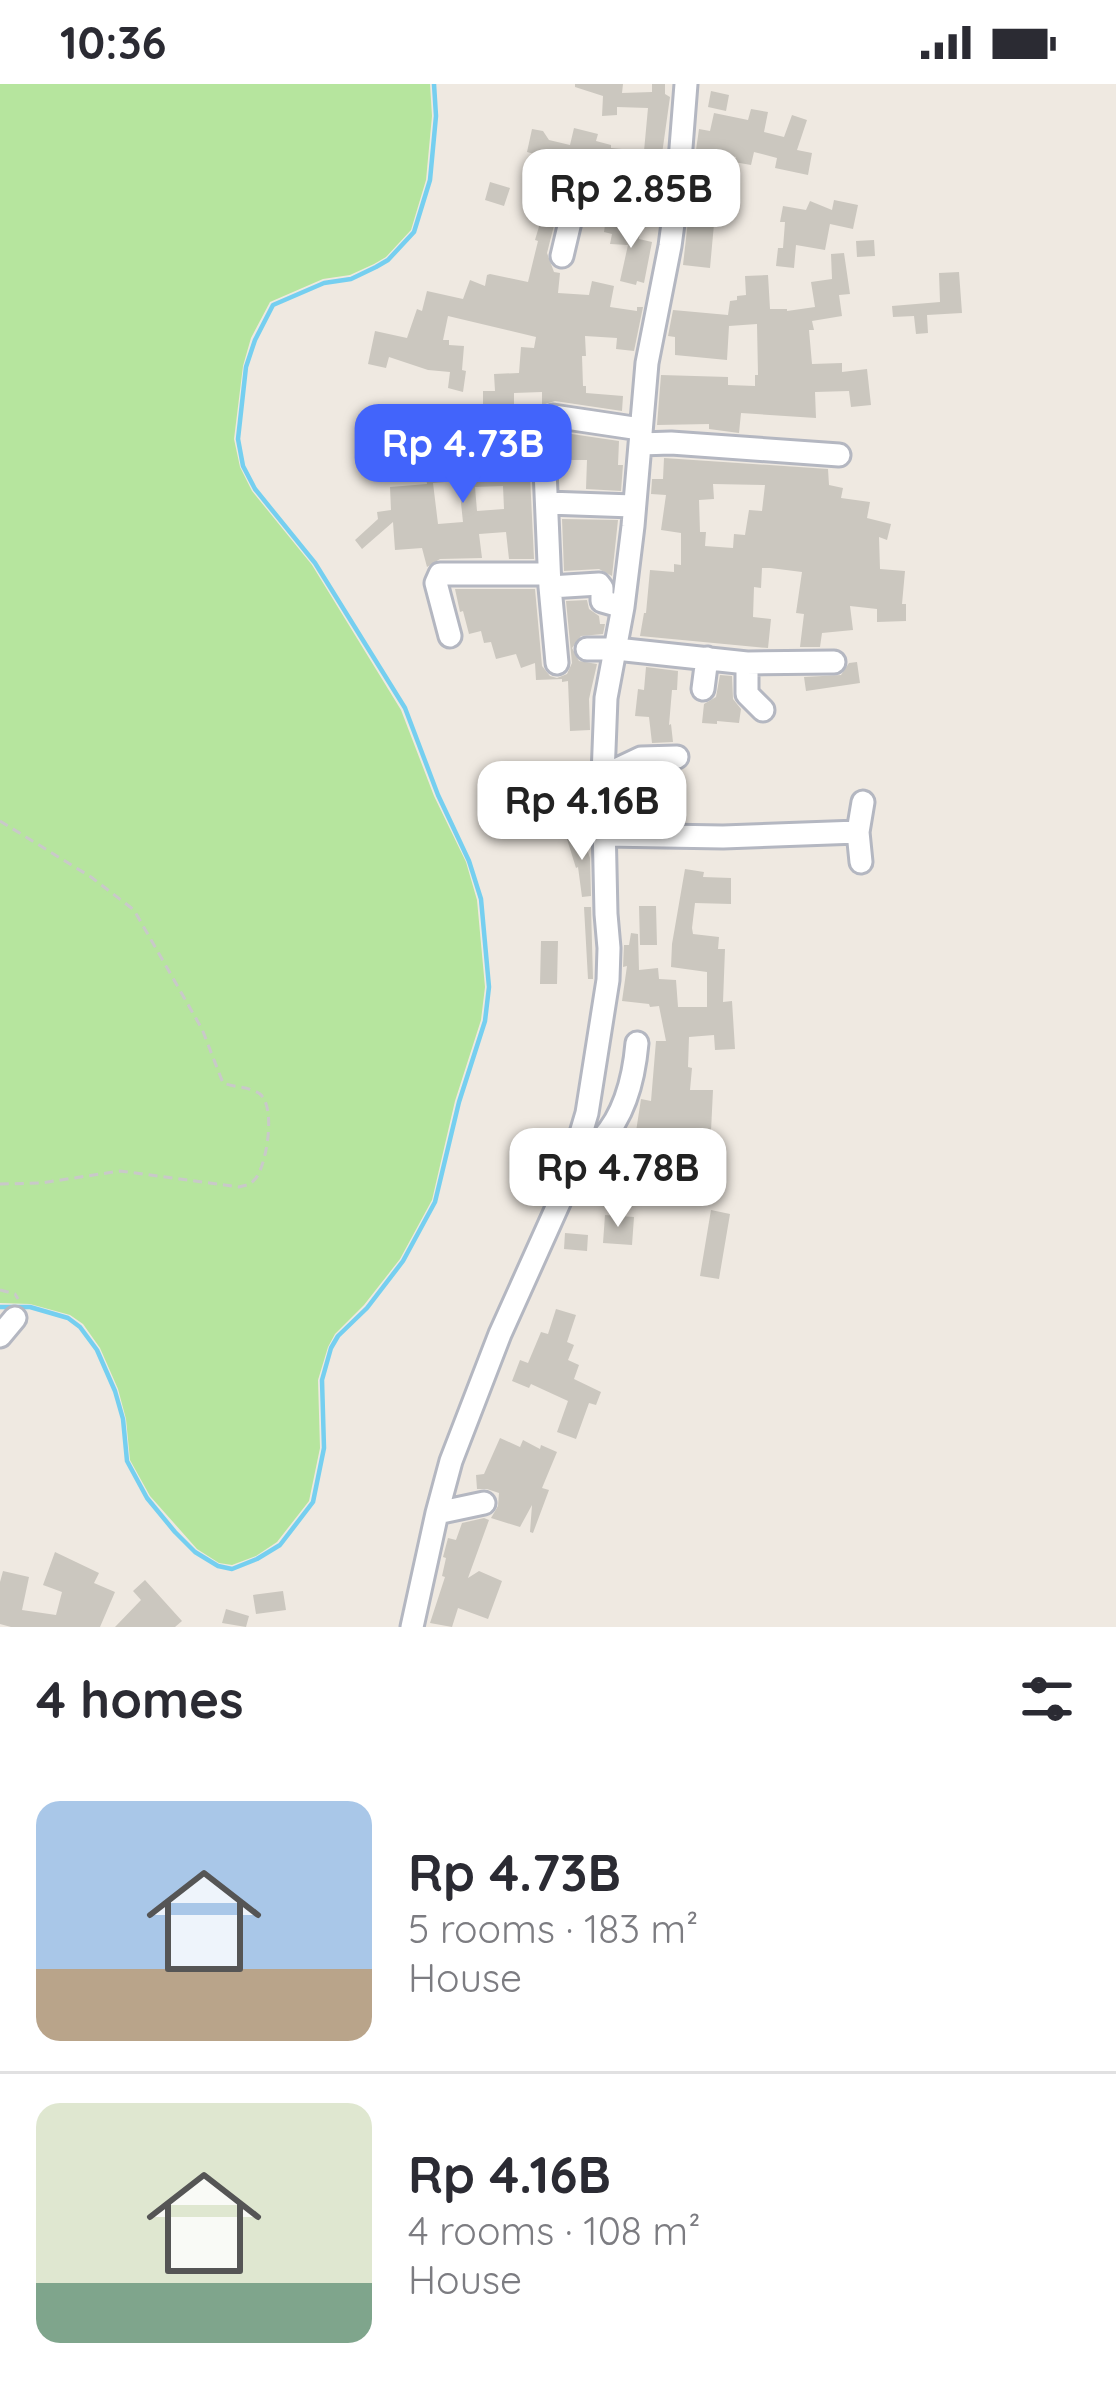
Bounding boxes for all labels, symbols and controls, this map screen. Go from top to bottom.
text: 10:36 [60,14,166,70]
pin: Rp 2.85B [507,149,755,251]
text: Rp 2.85B [549,163,713,212]
pin: Rp 4.73B [339,404,587,506]
text: Rp 4.73B [382,418,544,467]
pin: Rp 4.16B [458,761,706,863]
text: Rp 4.16B [504,775,660,824]
pin: Rp 4.78B [494,1128,742,1230]
text: Rp 4.78B [536,1142,700,1191]
icon: filters [1014,1666,1080,1732]
text: 4 homes [36,1667,244,1731]
text: Rp 4.73B [408,1840,621,1904]
icon: home [132,1849,276,1993]
text: 5 rooms · 183 m² [408,1904,698,1953]
text: House [408,1953,522,2002]
text: Rp 4.16B [408,2142,611,2206]
icon: home [132,2151,276,2295]
text: 4 rooms · 108 m² [408,2206,701,2255]
text: House [408,2255,522,2304]

